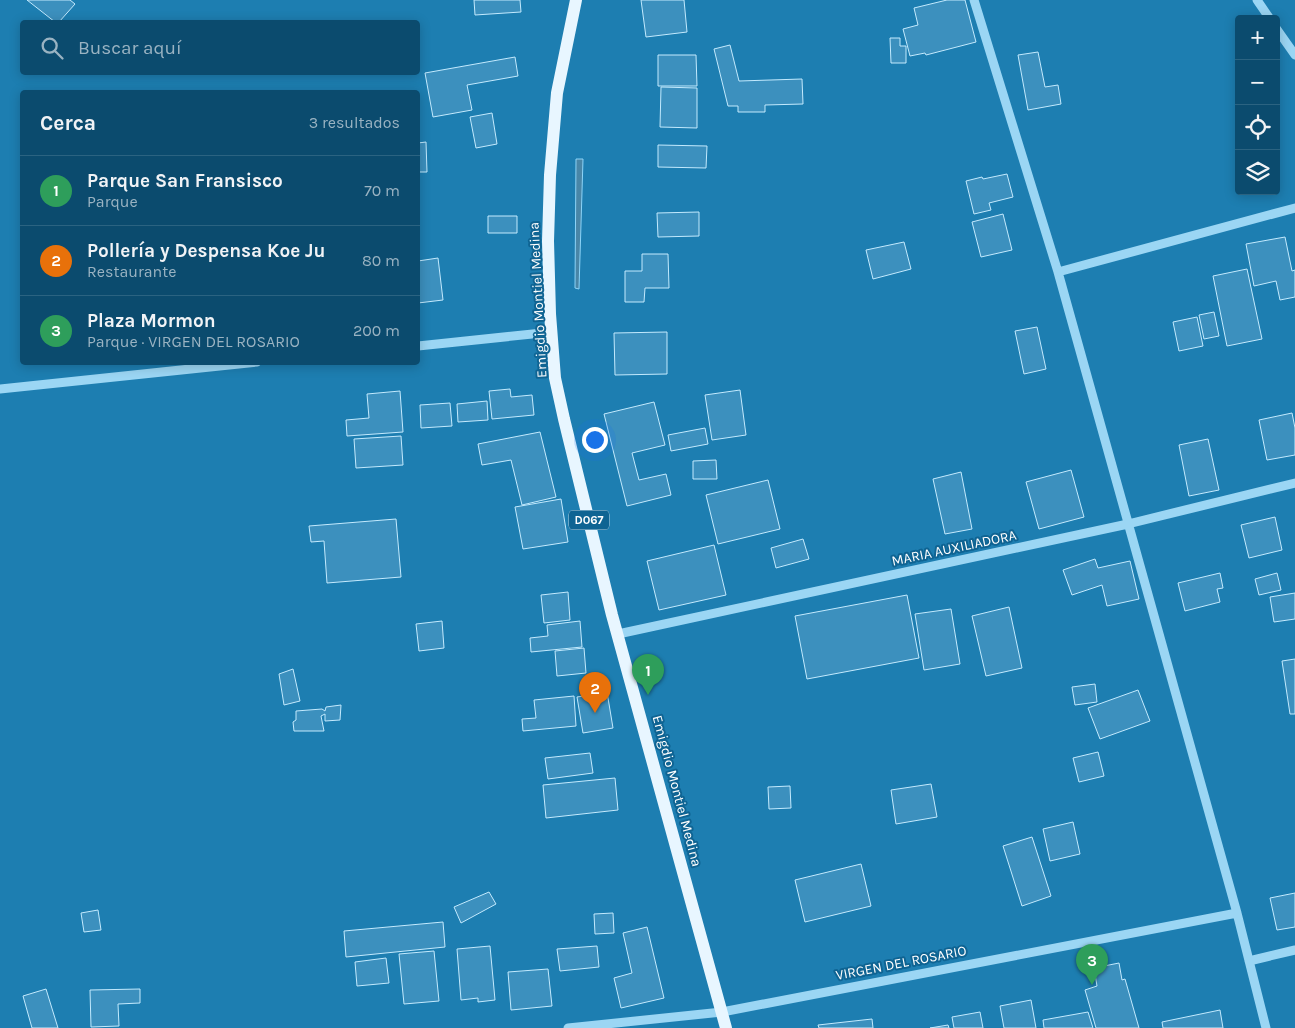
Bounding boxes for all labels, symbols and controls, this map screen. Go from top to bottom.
map controls [1235,15,1280,195]
button: + [1235,15,1280,60]
search box [20,20,420,75]
icon: search [38,34,66,62]
text: Buscar aquí [78,37,182,59]
button: − [1235,60,1280,105]
button: locate [1235,105,1280,150]
text: Cerca [40,111,96,135]
text: 3 resultados [309,113,400,132]
button: layers [1235,150,1280,195]
text: Parque San Fransisco [87,170,283,192]
text: 1 [53,181,59,200]
text: 70 m [364,181,400,200]
text: Parque [87,192,138,211]
street label: Emigdio Montiel Medina [525,222,551,378]
text: Pollería y Despensa Koe Ju [87,240,325,262]
text: 2 [51,251,61,270]
text: 80 m [362,251,400,270]
text: Restaurante [87,262,176,281]
text: Plaza Mormon [87,310,216,332]
text: 3 [51,321,61,340]
text: 200 m [353,321,400,340]
text: Parque · VIRGEN DEL ROSARIO [87,332,300,351]
your location [582,427,608,453]
road number: D067 [569,510,609,530]
street label: MARIA AUXILIADORA [890,526,1018,570]
pin: 1 [632,654,664,695]
pin: 2 [579,672,611,713]
street label: Emigdio Montiel Medina [649,713,705,869]
street label: VIRGEN DEL ROSARIO [834,942,968,984]
pin: 3 [1076,944,1108,985]

